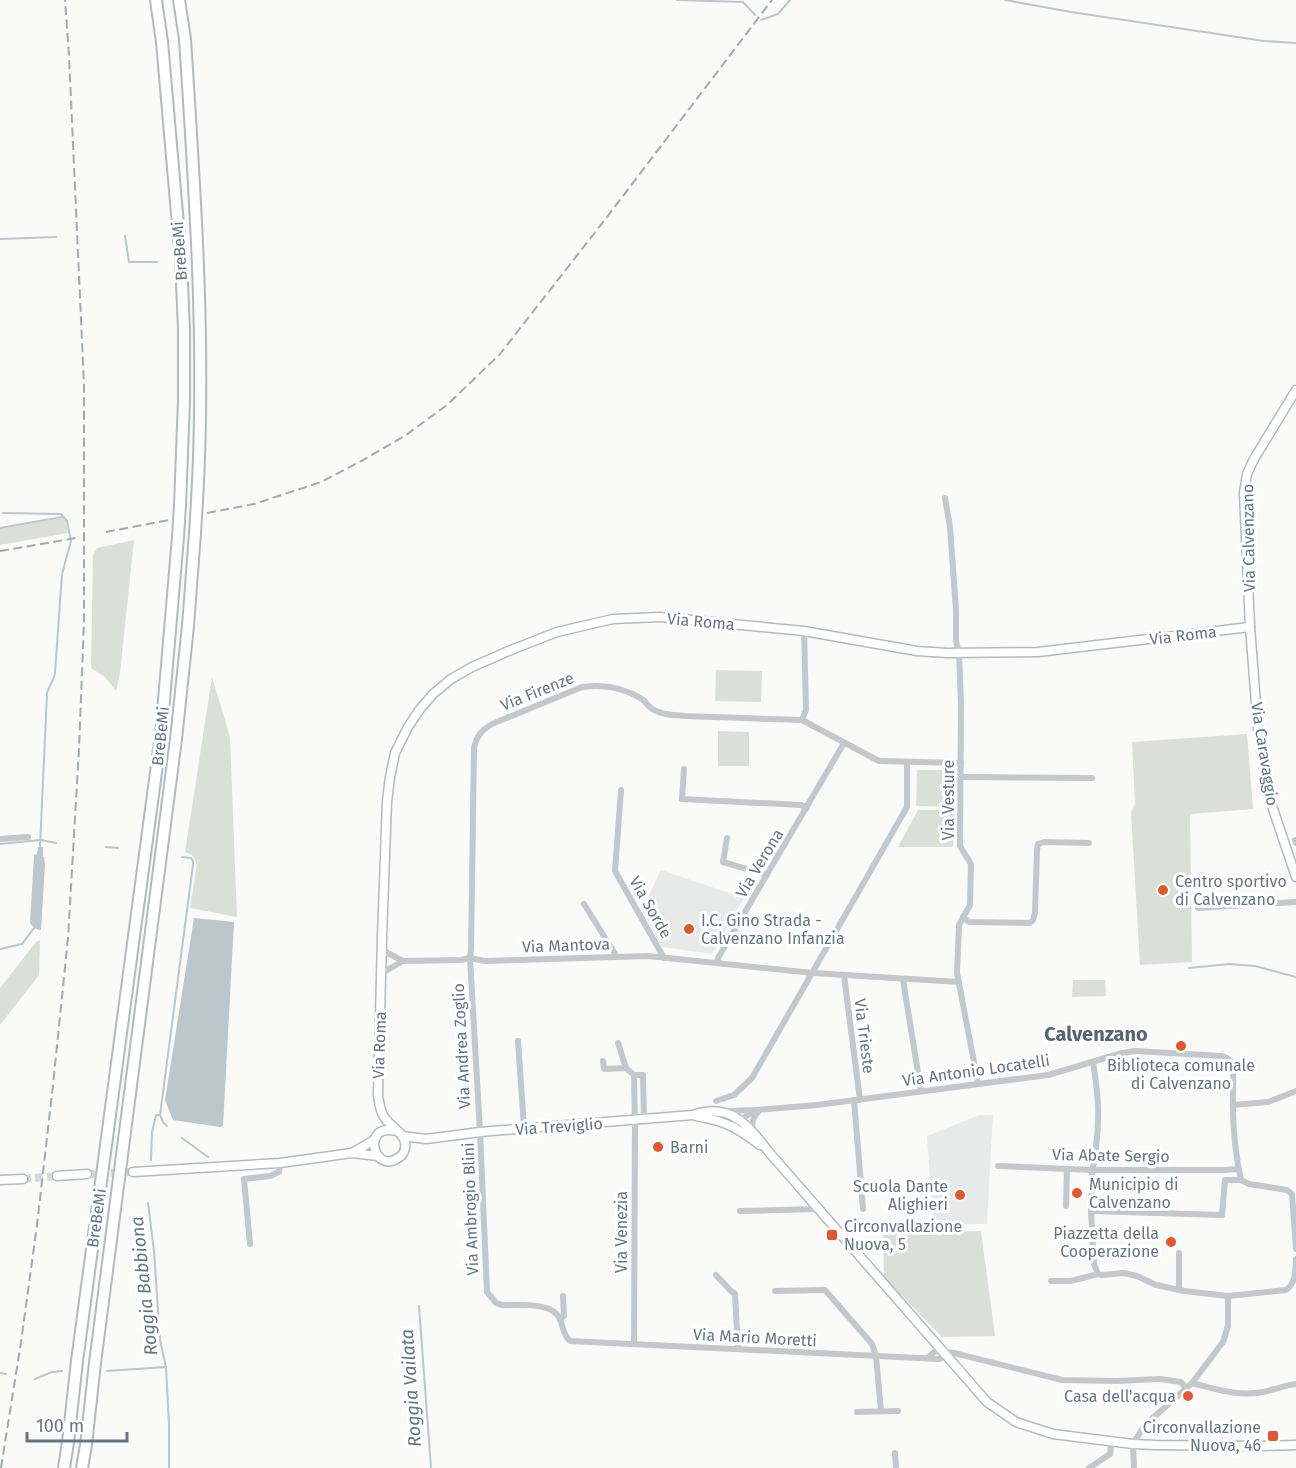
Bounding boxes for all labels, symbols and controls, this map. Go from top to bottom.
street label: BreBeMi [168,221,191,281]
street label: Via Calvenzano [1238,484,1259,592]
street label: Via Roma [666,609,735,634]
street label: Via Roma [1148,622,1218,649]
street label: Via Firenze [498,668,577,715]
street label: Via Caravaggio [1247,701,1282,807]
street label: BreBeMi [148,705,173,767]
street label: Via Vesture [939,760,958,840]
street label: Via Verona [732,825,787,901]
place label: Centro sportivo di Calvenzano [1175,872,1287,909]
street label: Via Sorde [625,873,676,942]
marker: Centro sportivo di Calvenzano [1156,883,1170,897]
place label: I.C. Gino Strada - Calvenzano Infanzia [701,911,845,948]
marker: I.C. Gino Strada - Calvenzano Infanzia [682,922,696,936]
street label: Via Mantova [522,934,610,957]
street label: Via Andrea Zoglio [449,983,474,1109]
street label: Via Trieste [850,998,879,1075]
street label: Via Roma [369,1011,390,1079]
district label: Calvenzano [1044,1022,1148,1046]
marker: Biblioteca comunale di Calvenzano [1174,1039,1188,1053]
street label: Via Antonio Locatelli [901,1051,1051,1090]
place label: Biblioteca comunale di Calvenzano [1107,1056,1255,1093]
street label: Via Treviglio [515,1114,603,1139]
place label: Barni [670,1138,709,1157]
marker: Barni [651,1140,665,1154]
street label: Via Ambrogio Blini [459,1142,482,1276]
street label: Via Abate Sergio [1052,1145,1170,1166]
place label: Municipio di Calvenzano [1089,1175,1179,1212]
place label: Scuola Dante Alighieri [853,1177,948,1214]
marker: Municipio di Calvenzano [1070,1186,1084,1200]
street label: BreBeMi [83,1187,110,1249]
marker: Scuola Dante Alighieri [953,1188,967,1202]
street label: Via Venezia [612,1191,631,1273]
water label: Roggia Babbiona [126,1215,162,1357]
place label: Circonvallazione Nuova, 5 [844,1217,962,1254]
place label: Piazzetta della Cooperazione [1053,1224,1159,1261]
marker: Circonvallazione Nuova, 5 [825,1228,839,1242]
marker: Piazzetta della Cooperazione [1164,1235,1178,1249]
street label: Via Mario Moretti [693,1325,817,1350]
water label: Roggia Vailata [396,1328,426,1448]
place label: Casa dell'acqua [1064,1387,1176,1406]
marker: Casa dell'acqua [1181,1389,1195,1403]
scale bar [27,1405,128,1443]
text: 100 m [36,1415,84,1437]
place label: Circonvallazione Nuova, 46 [1143,1418,1261,1455]
marker: Circonvallazione Nuova, 46 [1266,1429,1280,1443]

